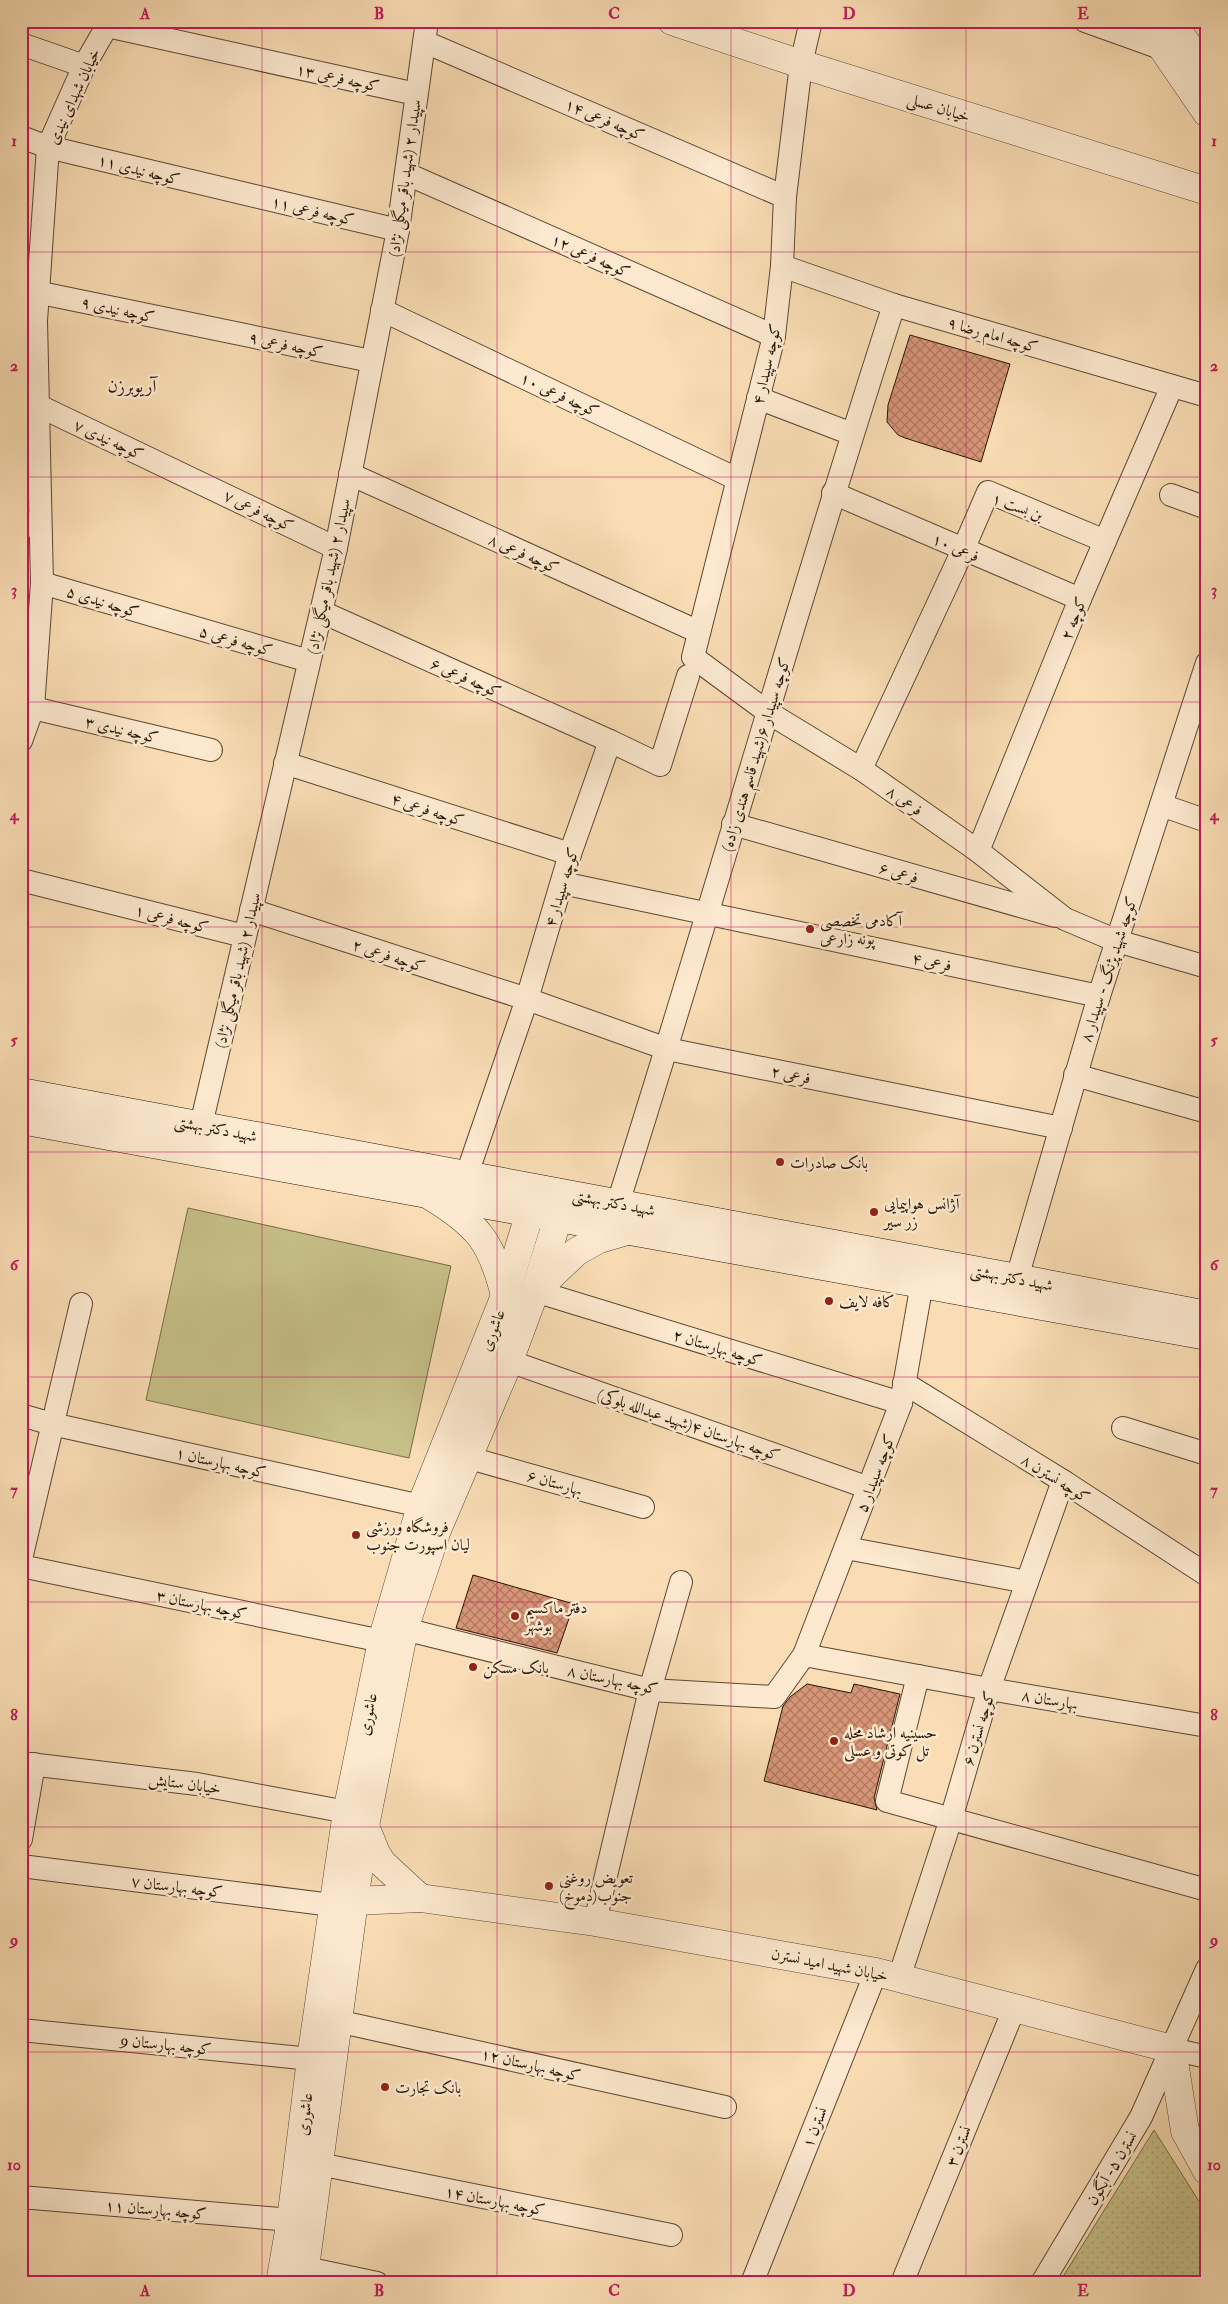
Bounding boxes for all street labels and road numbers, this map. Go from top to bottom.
street label: خیابان شهدای نیدی [43,45,105,148]
street label: کوچه فرعی ۱۳ [294,59,381,98]
street label: خیابان عسلی [905,89,973,128]
street label: کوچه فرعی ۱۴ [561,94,647,147]
street label: سپیدار ۲ (شهید باقر میگلی نژاد) [383,98,427,258]
street label: کوچه نیدی ۱۱ [95,150,182,191]
street label: کوچه فرعی ۱۱ [269,192,356,231]
street label: کوچه فرعی ۱۲ [547,230,633,283]
street label: کوچه نیدی ۹ [79,292,156,329]
street label: کوچه امام رضا ۹ [944,313,1040,361]
street label: کوچه سپیدار ۴ [748,322,787,407]
street label: کوچه فرعی ۹ [247,327,325,364]
street label: کوچه فرعی ۱۰ [517,368,602,423]
street label: کوچه نیدی ۷ [70,415,147,466]
street label: کوچه فرعی ۷ [220,485,297,537]
street label: بن بست ۱ [989,488,1046,526]
street label: سپیدار ۲ (شهید باقر میگلی نژاد) [302,496,356,656]
street label: کوچه فرعی ۸ [485,529,562,579]
street label: فرعی ۱۰ [929,529,982,567]
street label: کوچه نیدی ۵ [64,581,141,623]
street label: کوچه ۲ [1056,594,1092,643]
street label: کوچه فرعی ۵ [197,621,275,662]
street label: کوچه فرعی ۶ [427,653,504,703]
street label: کوچه سپیدار ۶(شهید قاسم هندی زاده) [717,655,801,856]
street label: کوچه نیدی ۳ [83,712,160,749]
street label: فرعی ۸ [882,781,927,821]
street label: کوچه فرعی ۴ [388,789,467,832]
street label: کوچه سپیدار ۴ [540,845,584,930]
street label: فرعی ۶ [877,858,921,888]
street label: سپیدار ۲ (شهید باقر میگلی نژاد) [209,890,267,1050]
street label: کوچه شهید پژنگ - سپیدار ۸ [1075,894,1143,1045]
street label: کوچه فرعی ۱ [133,900,211,939]
street label: کوچه فرعی ۲ [349,935,428,978]
street label: فرعی ۴ [910,948,953,976]
street label: فرعی ۲ [769,1061,812,1089]
street label: شهید دکتر بهشتی [173,1111,259,1148]
street label: شهید دکتر بهشتی [571,1185,657,1222]
street label: شهید دکتر بهشتی [969,1260,1055,1297]
street label: عاشوری [476,1307,510,1354]
street label: کوچه بهارستان ۲ [670,1325,765,1372]
street label: کوچه بهارستان ۴(شهید عبدالله بلوکی) [594,1383,783,1467]
street label: کوچه سپیدار ۵ [852,1431,901,1516]
street label: کوچه بهارستان ۱ [173,1443,268,1484]
street label: کوچه نسترن ۸ [1017,1450,1094,1509]
street label: بهارستان ۶ [525,1465,585,1500]
street label: کوچه بهارستان ۳ [154,1586,249,1625]
street label: کوچه بهارستان ۸ [565,1661,660,1700]
street label: بهارستان ۸ [1020,1685,1080,1715]
street label: کوچه نسترن ۶ [958,1688,1001,1768]
street label: عاشوری [354,1691,382,1737]
street label: خیابان ستایش [147,1769,222,1799]
street label: کوچه بهارستان ۷ [130,1871,224,1904]
street label: خیابان شهید امید نسترن [770,1944,890,1986]
street label: کوچه بهارستان 9 [118,2030,212,2061]
street label: کوچه بهارستان ۱۲ [479,2044,583,2087]
street label: عاشوری [292,2092,318,2137]
street label: نسترن ۱ [798,2104,832,2151]
street label: نسترن ۳ [942,2123,976,2170]
street label: نسترن ۵- آبگون [1081,2127,1142,2209]
street label: کوچه بهارستان ۱۴ [443,2181,547,2221]
street label: کوچه بهارستان ۱۱ [104,2196,207,2225]

